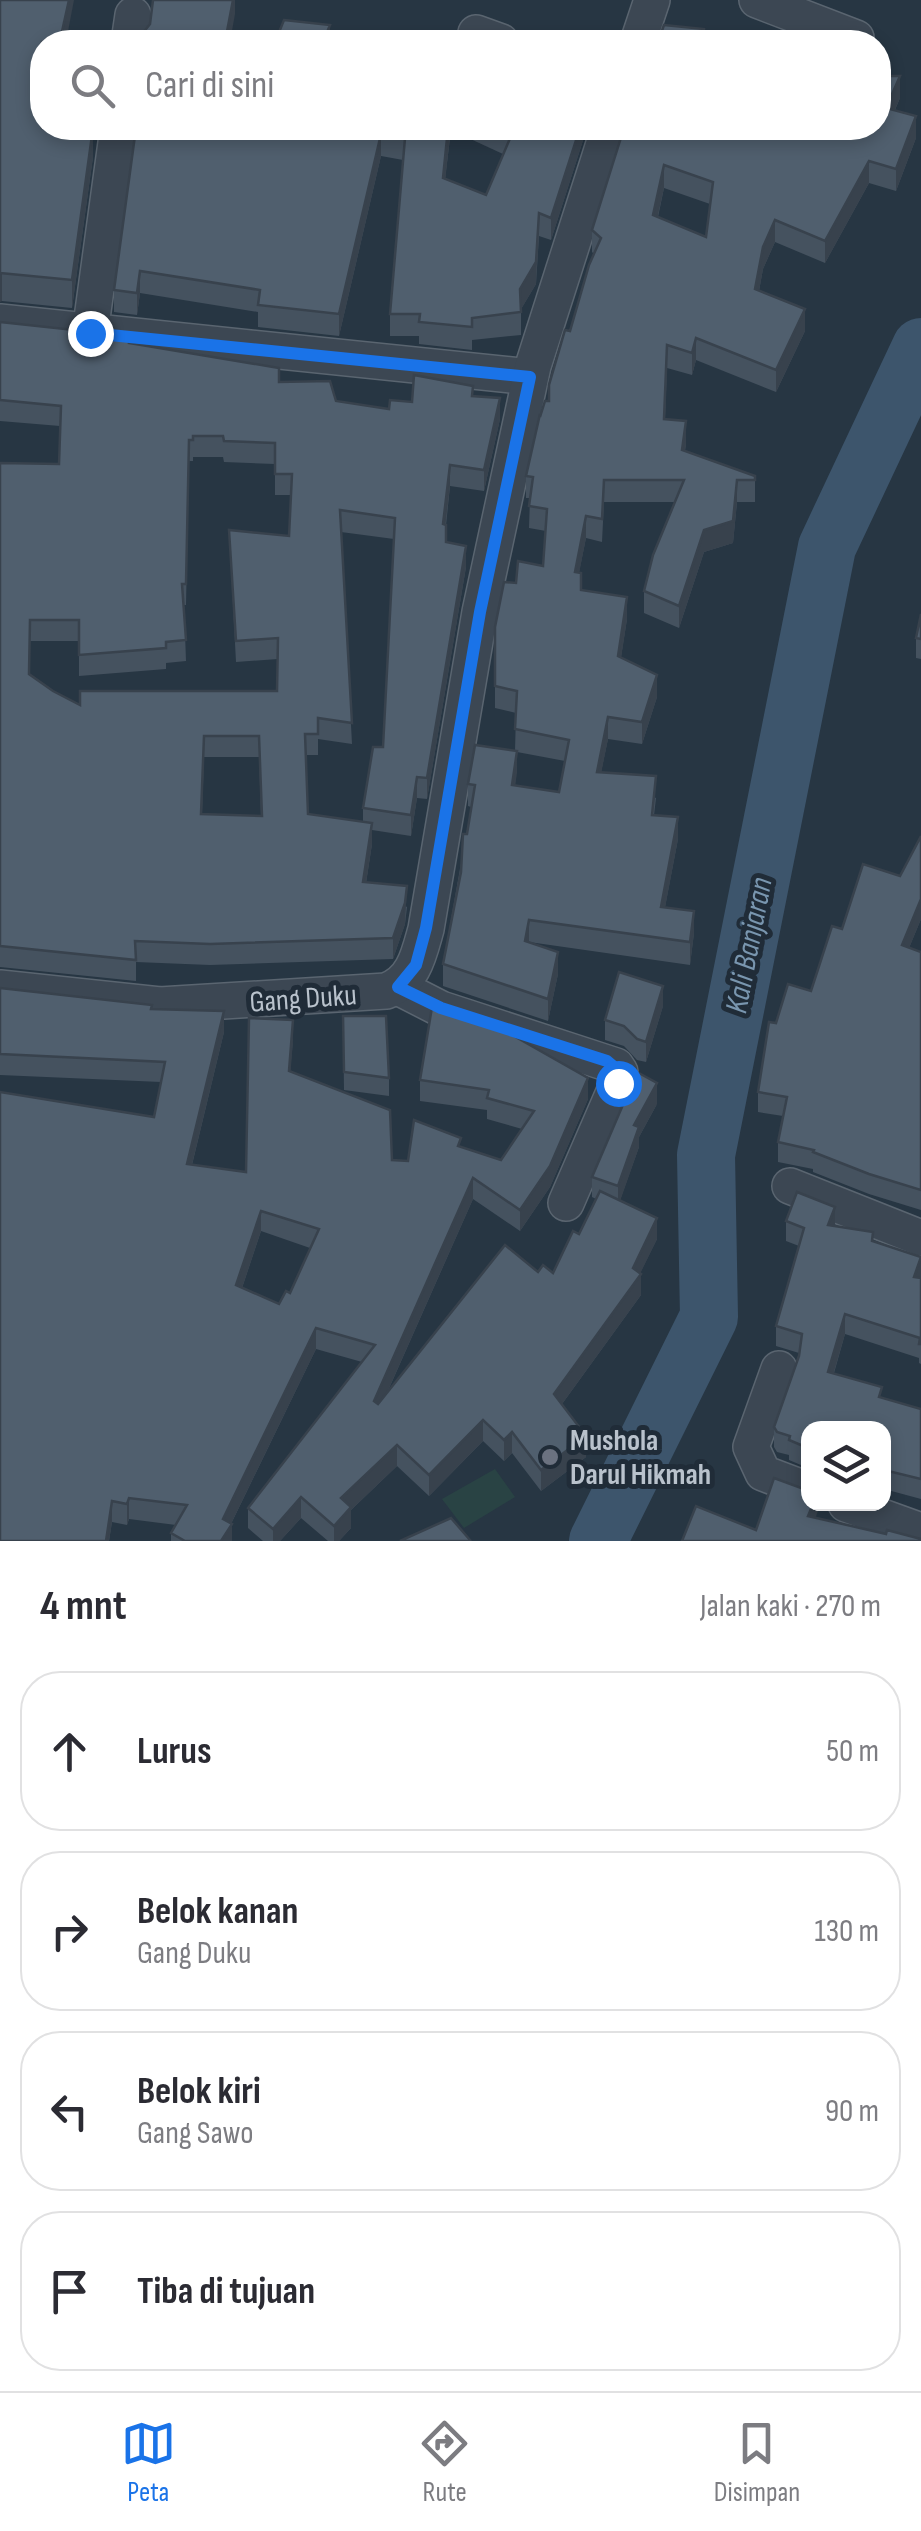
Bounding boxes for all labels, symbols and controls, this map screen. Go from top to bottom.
search box [30,30,891,140]
icon: search [65,58,120,113]
text: Cari di sini [145,63,274,108]
route end [68,311,114,357]
water label: Kali Banjaran [717,874,782,1017]
street label: Gang Duku [248,977,358,1021]
route start [596,1061,642,1107]
map controls [801,1421,891,1511]
button: layers [801,1421,891,1511]
place label: Mushola Darul Hikmah [570,1423,711,1493]
marker: Mushola Darul Hikmah [539,1446,561,1468]
text: 4 mnt [40,1581,127,1632]
text: Jalan kaki · 270 m [700,1587,881,1626]
icon: ahead [42,1724,97,1779]
text: Lurus [137,1729,211,1774]
text: 50 m [826,1732,879,1771]
text: Belok kanan [137,1889,298,1934]
icon: right [42,1904,97,1959]
text: 130 m [814,1912,879,1951]
text: Gang Duku [137,1934,251,1973]
text: Belok kiri [137,2069,261,2114]
icon: left [42,2084,97,2139]
text: 90 m [825,2092,879,2131]
text: Gang Sawo [137,2114,254,2153]
icon: arrive [42,2264,97,2319]
text: Tiba di tujuan [137,2269,315,2314]
tab: Peta [121,2416,176,2509]
tab: Rute [417,2416,472,2509]
tab: Disimpan [714,2416,800,2509]

